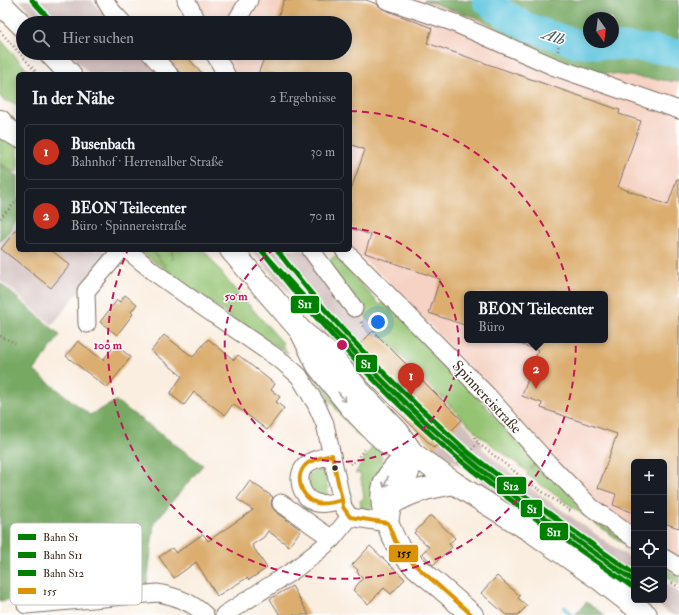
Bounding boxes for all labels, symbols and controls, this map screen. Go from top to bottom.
north arrow [583,12,619,48]
search box [16,16,352,60]
water label: Alb [538,23,568,50]
icon: search [30,27,52,49]
text: Hier suchen [62,29,134,48]
text: In der Nähe [32,88,114,109]
text: 2 Ergebnisse [270,90,336,106]
text: Busenbach [71,135,135,154]
text: 1 [44,144,48,160]
text: 30 m [311,144,335,160]
text: Bahnhof · Herrenalber Straße [71,154,224,170]
text: BEON Teilecenter [71,199,186,218]
text: 2 [43,208,49,224]
text: 70 m [310,208,335,224]
text: Büro · Spinnereistraße [71,218,186,234]
text: 50 m [224,289,248,304]
popup [464,291,608,343]
line badge: S11 [290,295,320,314]
text: S11 [298,298,312,311]
text: BEON Teilecenter [478,300,594,319]
your location [368,312,388,332]
text: Büro [478,319,505,335]
text: 100 m [94,338,123,353]
centre of rings [335,338,349,352]
line badge: S1 [355,354,378,373]
pin: 2 [523,356,549,389]
street label: Spinnereistraße [447,357,525,439]
text: S1 [361,358,371,371]
pin: 1 [398,363,424,396]
one-way arrow [338,391,347,402]
map controls [631,459,667,603]
button: + [631,459,667,495]
unlabelled marker [330,463,340,473]
one-way arrow [382,475,389,488]
line badge: S12 [496,476,527,495]
text: S12 [503,480,519,493]
button: − [631,495,667,531]
line badge: S1 [520,499,543,518]
text: S1 [527,503,537,516]
line badge: S11 [539,522,569,541]
legend [10,523,142,605]
text: S11 [547,526,561,539]
text: Bahn S1 [43,531,79,544]
button: locate [631,531,667,567]
line badge: 155 [388,544,419,563]
text: 155 [397,547,411,560]
text: Bahn S11 [43,549,83,562]
text: Bahn S12 [43,567,85,580]
button: layers [631,567,667,603]
text: 155 [43,585,57,598]

